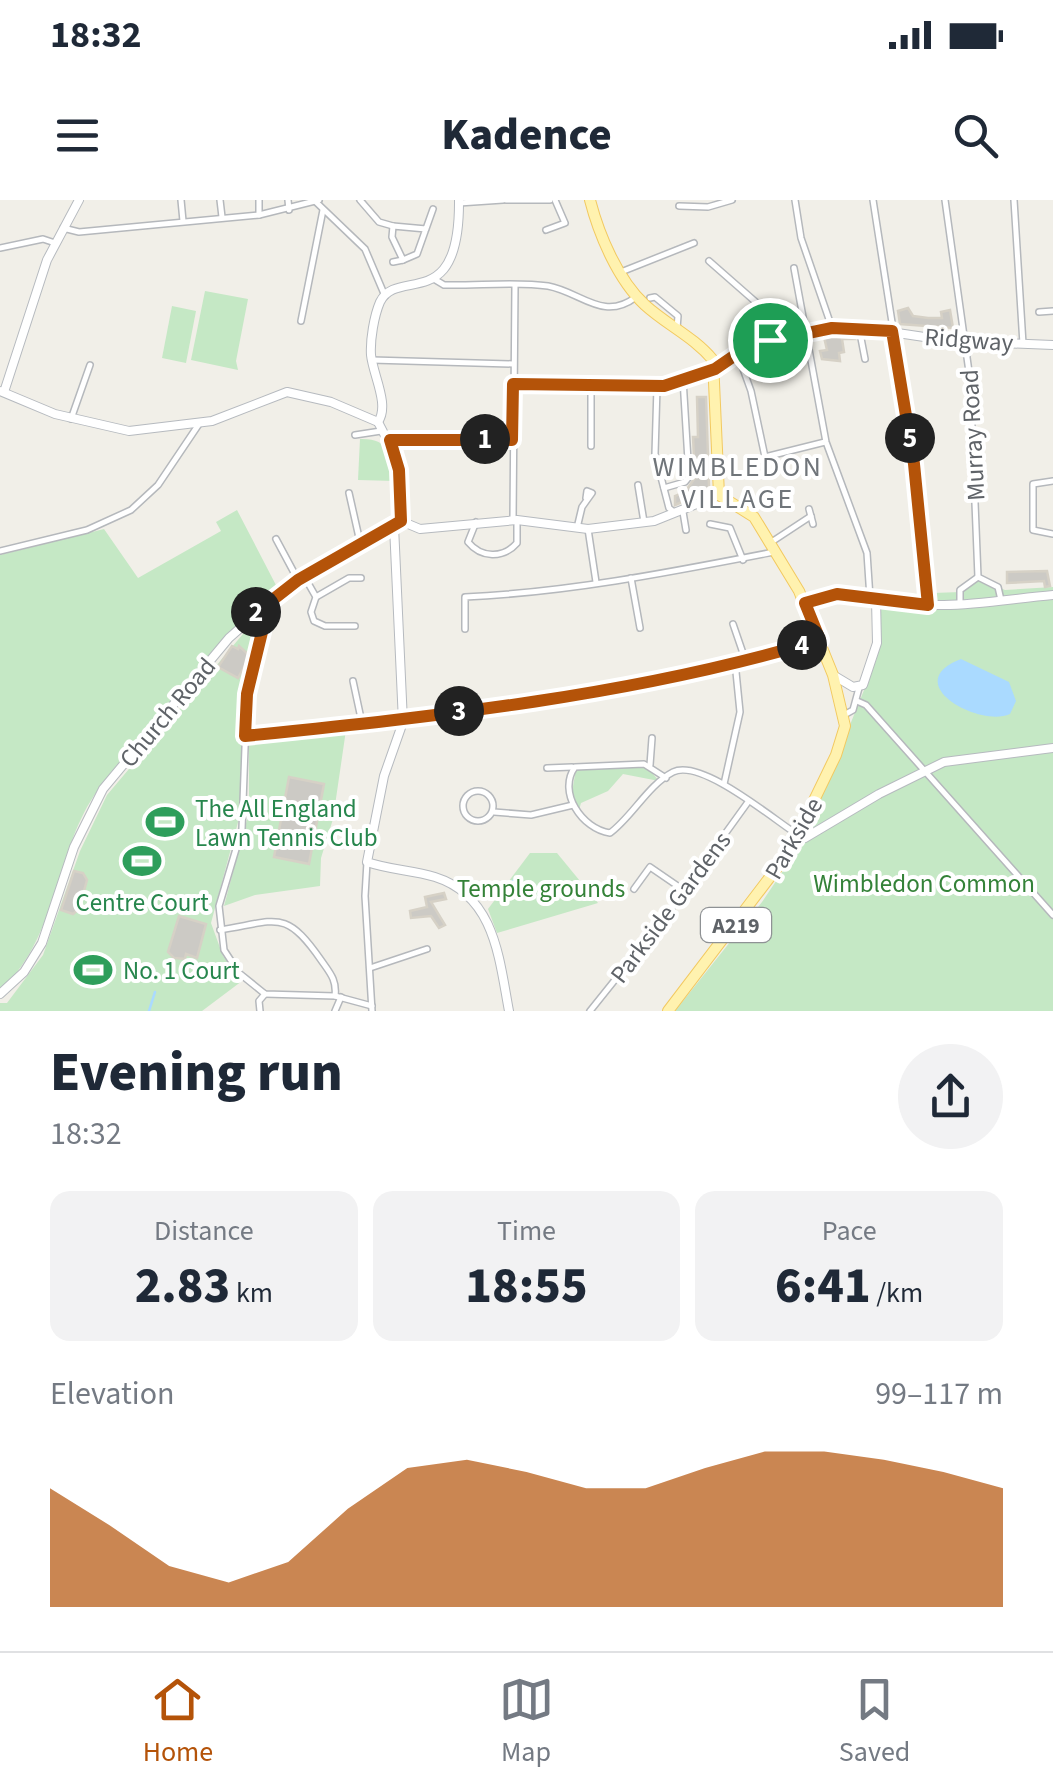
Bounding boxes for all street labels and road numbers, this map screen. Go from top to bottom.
street label: Ridgway [923,319,1015,361]
street label: Murray Road [952,368,994,502]
street label: Church Road [111,650,224,775]
street label: Parkside [756,791,832,886]
street label: Parkside Gardens [602,824,740,991]
road number: A219 [701,908,771,942]

